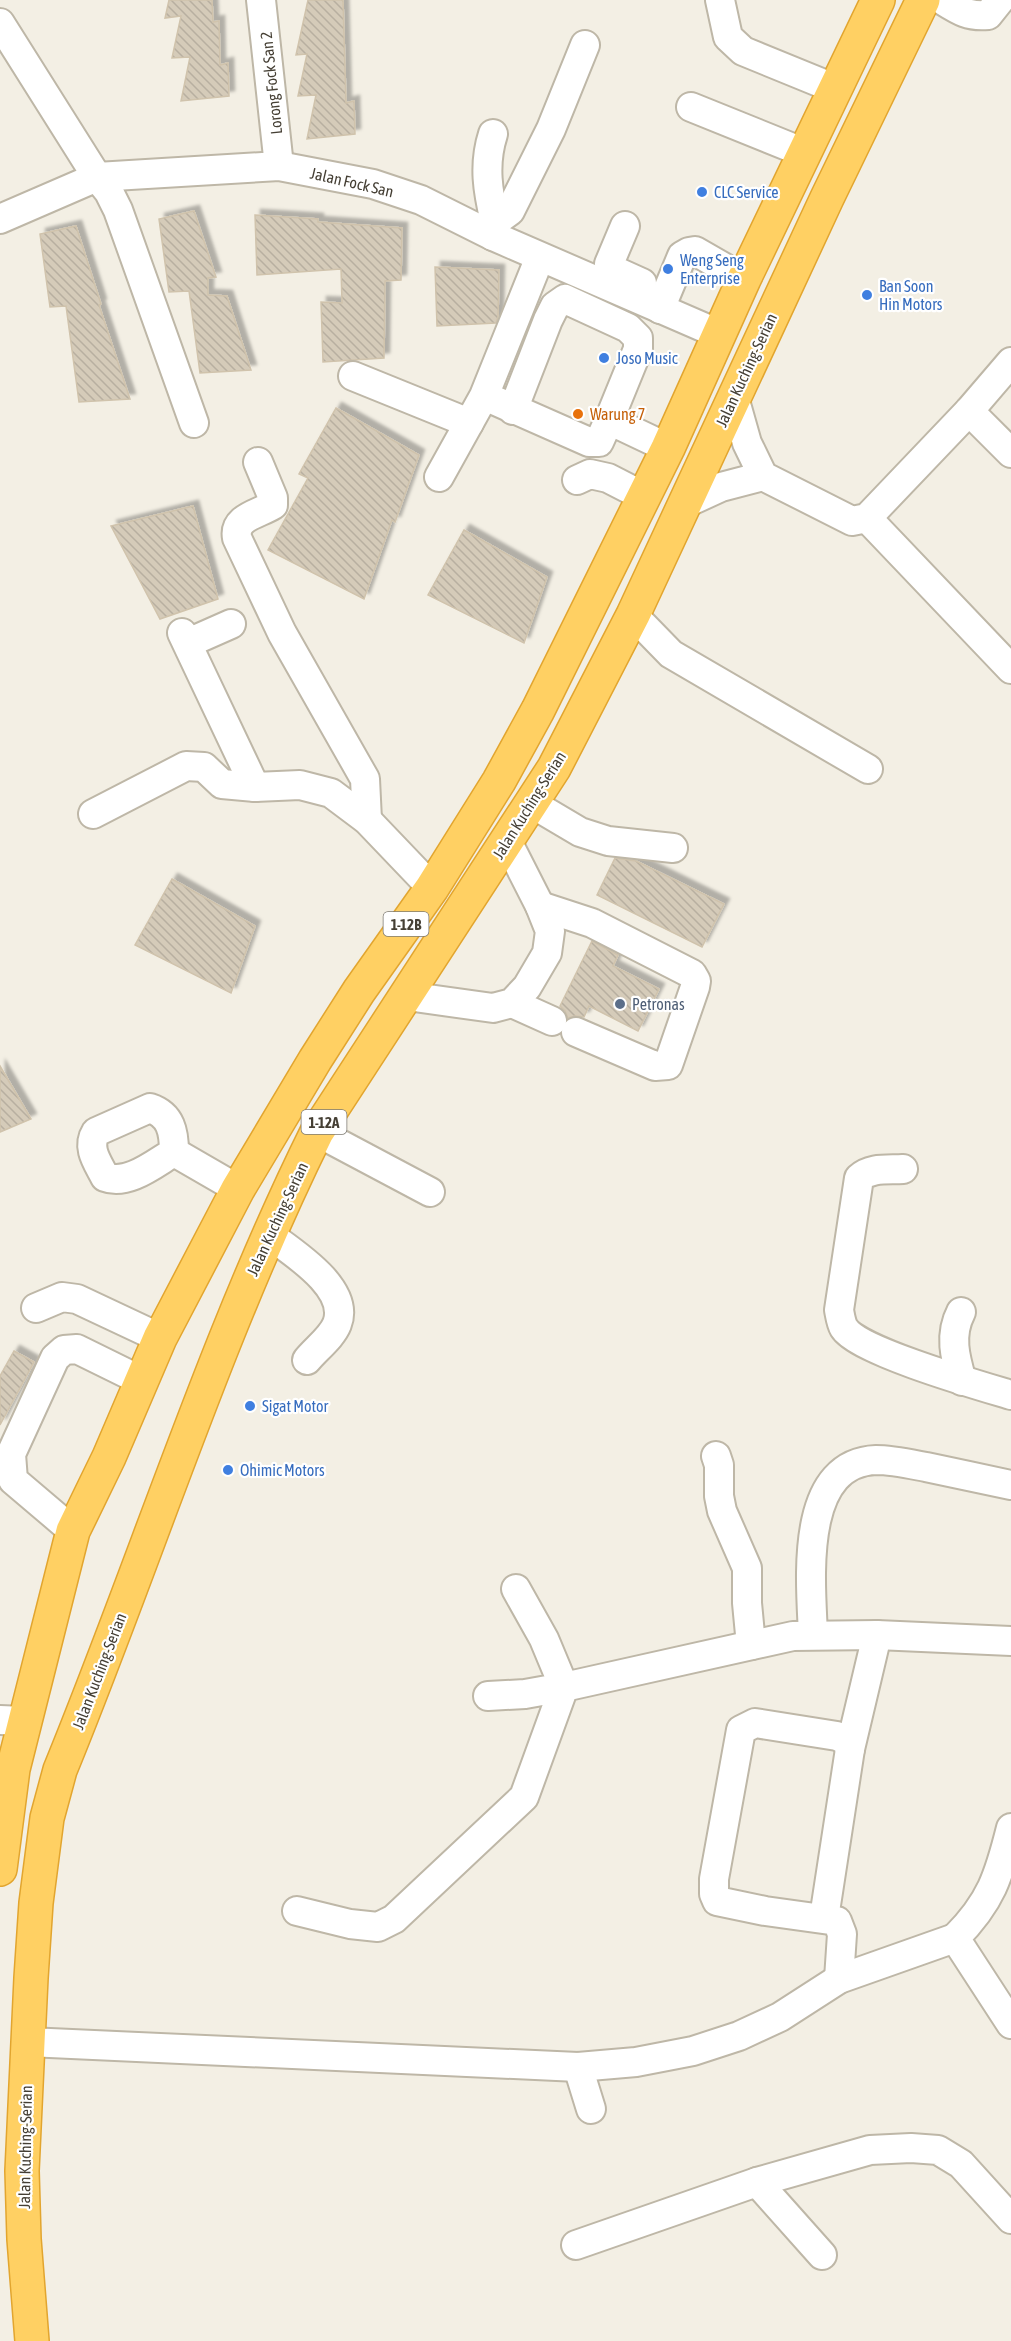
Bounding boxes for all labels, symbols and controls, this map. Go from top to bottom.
street label: Lorong Fock San 2 [257,31,286,135]
street label: Jalan Fock San [309,164,395,200]
place label: CLC Service [714,183,779,201]
marker: CLC Service [695,185,709,199]
place label: Weng Seng Enterprise [680,251,744,288]
marker: Weng Seng Enterprise [661,262,675,276]
place label: Ban Soon Hin Motors [879,277,943,313]
marker: Ban Soon Hin Motors [860,288,874,302]
street label: Jalan Kuching-Serian [712,310,781,430]
place label: Joso Music [616,349,678,367]
marker: Joso Music [597,351,611,365]
place label: Warung 7 [590,405,645,424]
marker: Warung 7 [571,407,585,421]
street label: Jalan Kuching-Serian [489,748,570,863]
road number: 1-12B [384,912,428,936]
place label: Petronas [632,995,685,1013]
marker: Petronas [613,997,627,1011]
road number: 1-12A [302,1110,346,1134]
street label: Jalan Kuching-Serian [243,1159,312,1279]
place label: Sigat Motor [262,1397,328,1416]
marker: Sigat Motor [243,1399,257,1413]
place label: Ohimic Motors [240,1461,325,1479]
marker: Ohimic Motors [221,1463,235,1477]
street label: Jalan Kuching-Serian [69,1610,130,1732]
street label: Jalan Kuching-Serian [15,2085,36,2209]

